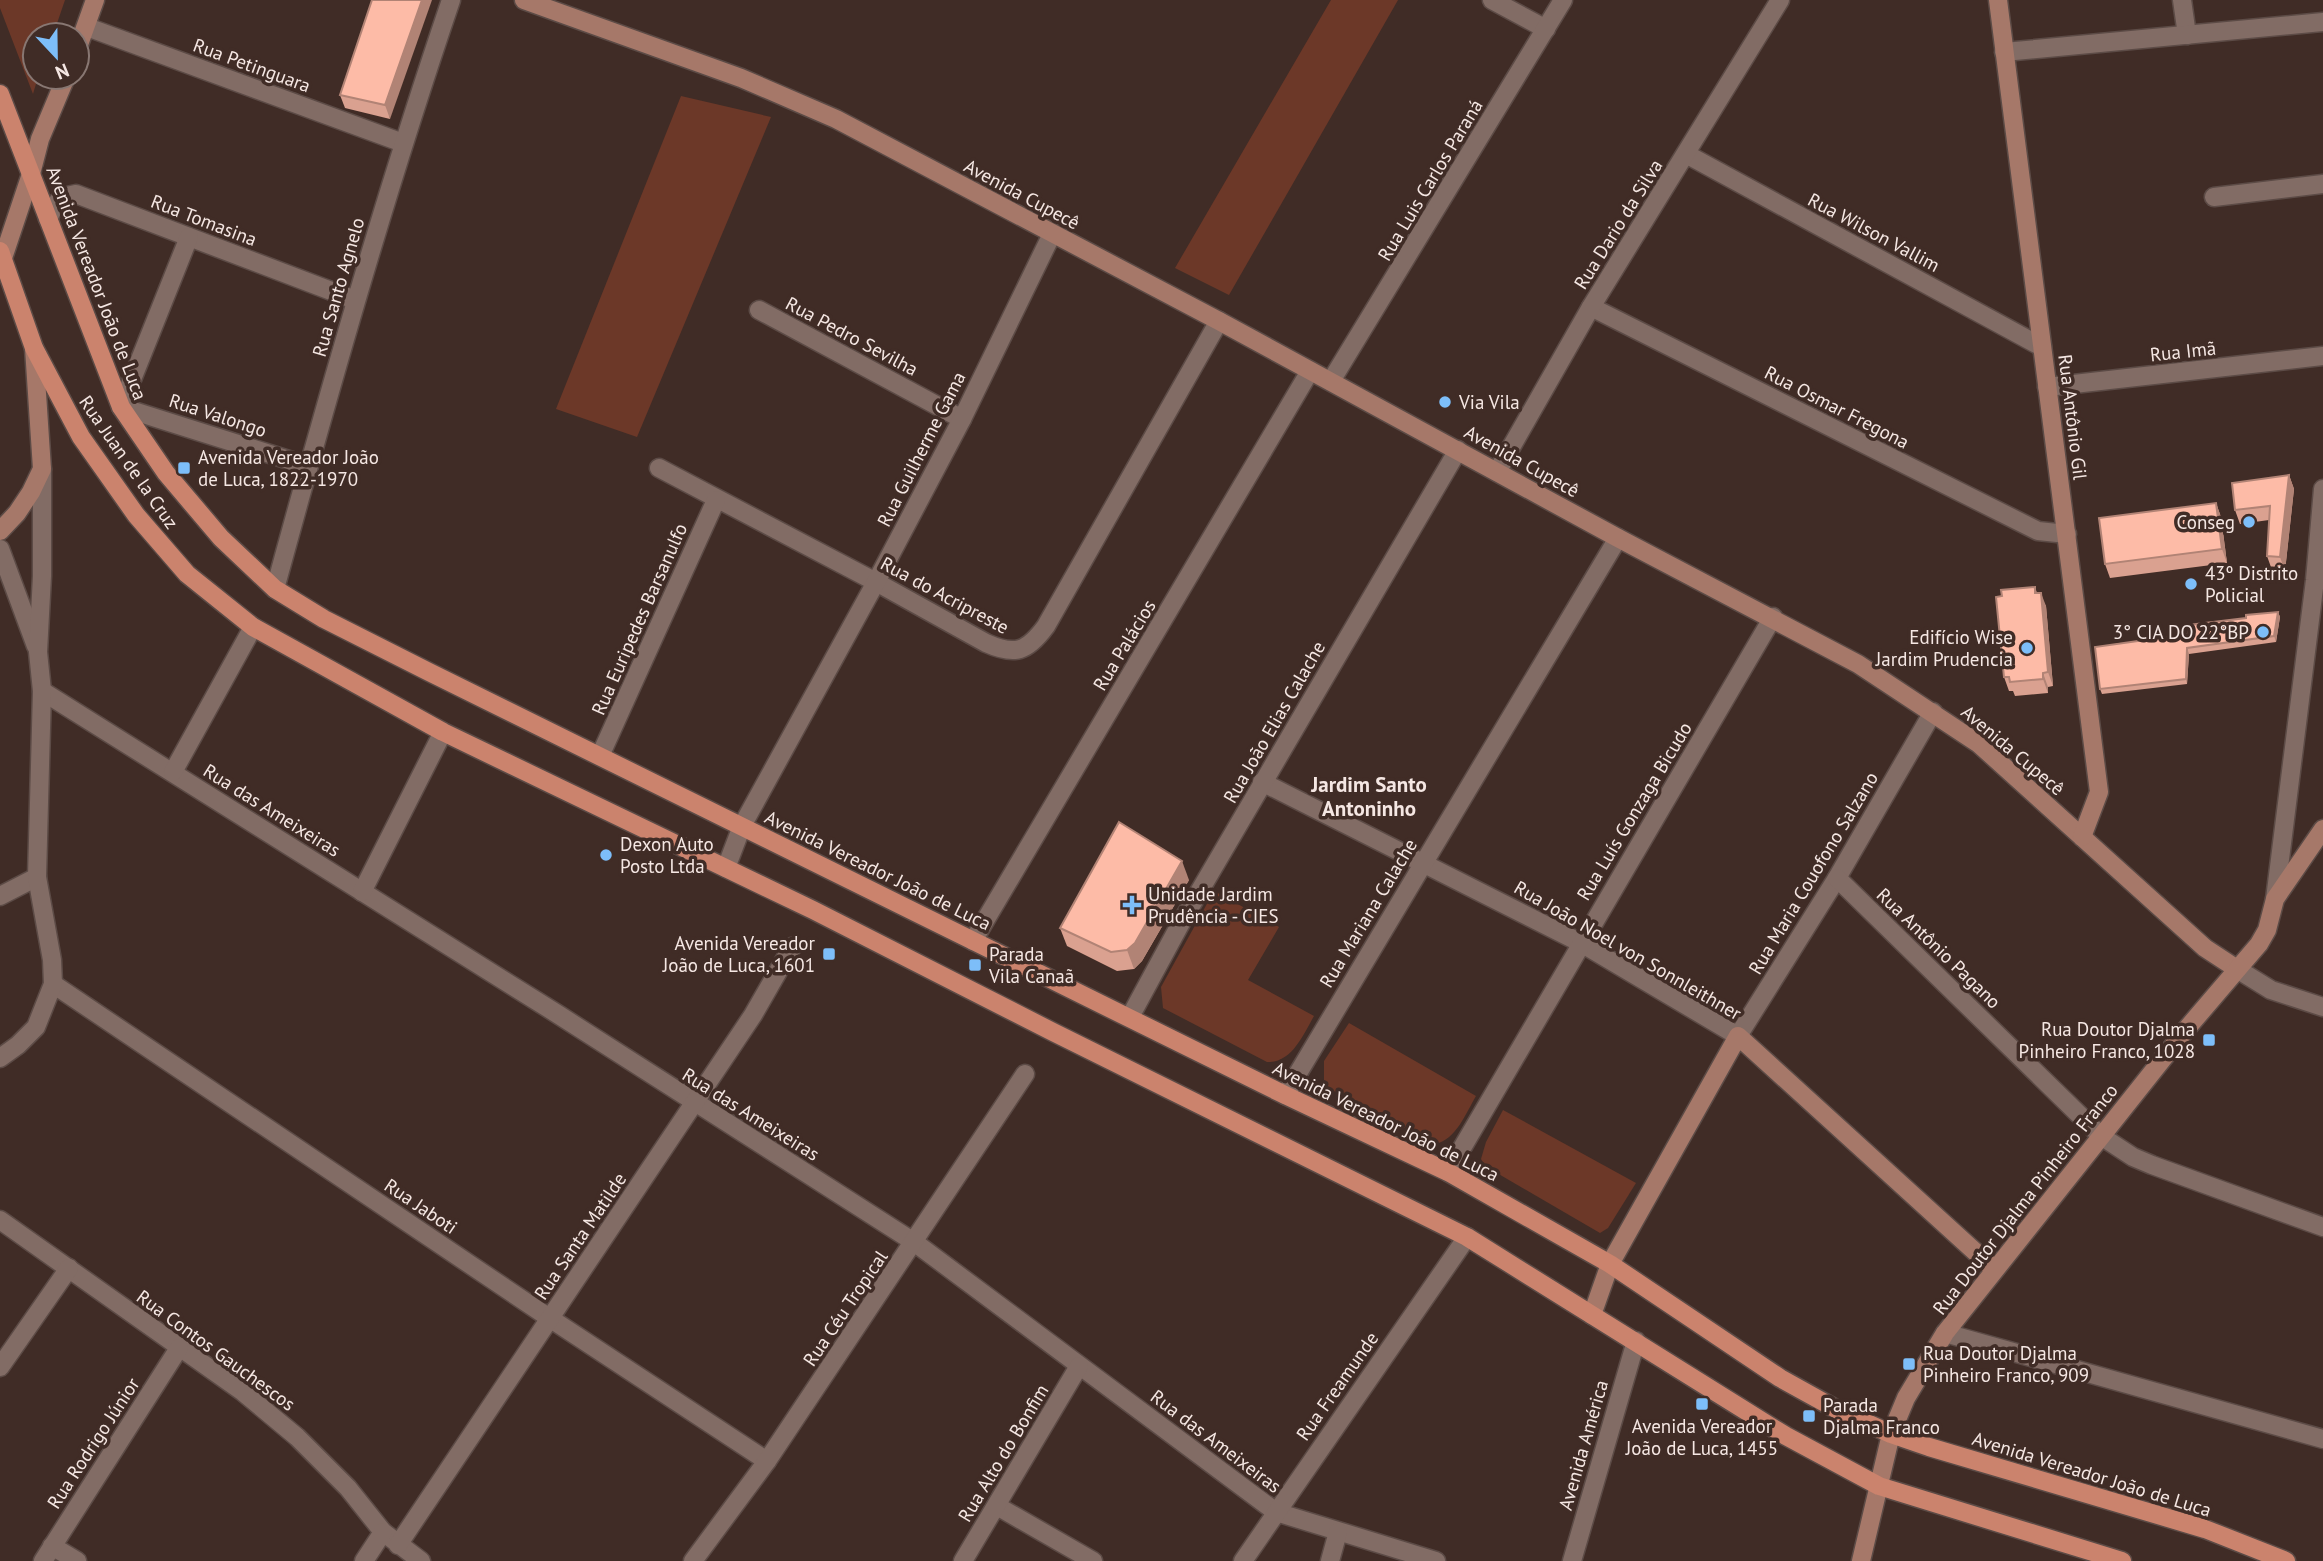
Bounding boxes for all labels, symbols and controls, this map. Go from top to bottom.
north arrow [21,21,91,91]
street label: Rua Petinguara [190,33,314,97]
text: N [52,58,73,85]
street label: Rua Luis Carlos Paraná [1372,95,1488,265]
street label: Avenida Cupecê [960,153,1084,235]
street label: Rua Dario da Silva [1568,155,1668,293]
street label: Avenida Vereador João de Luca [41,163,153,403]
street label: Rua Wilson Vallim [1804,187,1944,277]
street label: Rua Tomasina [148,189,260,251]
street label: Rua Santo Agnelo [307,215,369,359]
street label: Rua Pedro Sevilha [782,291,922,381]
street label: Rua Imã [2149,336,2217,366]
street label: Rua Antônio Gil [2053,353,2093,482]
street label: Rua Osmar Fregona [1761,360,1913,454]
street label: Rua Guilherme Gama [872,367,970,531]
street label: Rua Valongo [166,388,270,442]
place label: Via Vila [1458,390,1520,414]
street label: Rua Juan de la Cruz [74,391,184,533]
marker: Via Vila [1437,394,1453,410]
street label: Avenida Cupecê [1460,420,1584,502]
place label: Avenida Vereador João de Luca, 1822-1970 [198,445,379,491]
marker: Avenida Vereador João de Luca, 1822-1970 [176,460,192,476]
place label: Conseg [2177,510,2235,534]
marker: Conseg [2241,514,2257,530]
street label: Rua Euripedes Barsanulfo [586,519,692,719]
street label: Rua do Acripreste [877,551,1013,639]
place label: 43º Distrito Policial [2205,561,2298,607]
marker: 43º Distrito Policial [2183,576,2199,592]
street label: Rua Palácios [1087,595,1161,695]
place label: 3° CIA DO 22°BP [2113,620,2249,644]
marker: 3° CIA DO 22°BP [2255,624,2271,640]
place label: Edifício Wise Jardim Prudencia [1875,625,2013,671]
street label: Rua João Elias Calache [1218,637,1330,807]
marker: Edifício Wise Jardim Prudencia [2019,640,2035,656]
street label: Avenida Cupecê [1956,700,2070,800]
street label: Rua Luís Gonzaga Bicudo [1571,717,1697,905]
street label: Rua das Ameixeiras [199,758,345,862]
street label: Rua Maria Couofono Salzano [1743,767,1883,979]
district label: Jardim Santo Antoninho [1310,771,1427,822]
street label: Avenida Vereador João de Luca [761,805,995,935]
place label: Dexon Auto Posto Ltda [620,832,714,878]
street label: Rua Mariana Calache [1314,834,1422,992]
marker: Dexon Auto Posto Ltda [598,847,614,863]
street label: Rua João Noel von Sonnleithner [1510,875,1746,1025]
place label: Unidade Jardim Prudência - CIES [1148,882,1279,928]
street label: Rua Antônio Pagano [1872,883,2006,1013]
marker: Unidade Jardim Prudência - CIES [1122,895,1142,915]
place label: Avenida Vereador João de Luca, 1601 [662,931,816,977]
place label: Parada Vila Canaã [988,942,1074,988]
marker: Avenida Vereador João de Luca, 1601 [821,946,837,962]
marker: Parada Vila Canaã [967,957,983,973]
place label: Rua Doutor Djalma Pinheiro Franco, 1028 [2019,1017,2195,1063]
marker: Rua Doutor Djalma Pinheiro Franco, 1028 [2201,1032,2217,1048]
street label: Avenida Vereador João de Luca [1269,1056,1503,1186]
street label: Rua das Ameixeiras [678,1062,824,1166]
street label: Rua Doutor Djalma Pinheiro Franco [1927,1079,2123,1319]
street label: Rua Santa Matilde [529,1168,631,1304]
street label: Rua Jaboti [380,1173,462,1239]
street label: Rua Céu Tropical [797,1245,893,1370]
street label: Rua Contos Gauchescos [132,1284,300,1416]
street label: Rua Freamunde [1291,1327,1383,1445]
place label: Rua Doutor Djalma Pinheiro Franco, 909 [1923,1341,2089,1387]
marker: Rua Doutor Djalma Pinheiro Franco, 909 [1901,1356,1917,1372]
street label: Rua Rodrigo Júnior [42,1372,145,1513]
street label: Avenida América [1553,1377,1613,1513]
street label: Rua Alto do Bonfim [952,1380,1054,1526]
street label: Rua das Ameixeiras [1146,1384,1286,1498]
place label: Parada Djalma Franco [1823,1393,1940,1439]
marker: Avenida Vereador João de Luca, 1455 [1694,1396,1710,1412]
marker: Parada Djalma Franco [1801,1408,1817,1424]
place label: Avenida Vereador João de Luca, 1455 [1625,1414,1778,1460]
street label: Avenida Vereador João de Luca [1970,1426,2214,1522]

